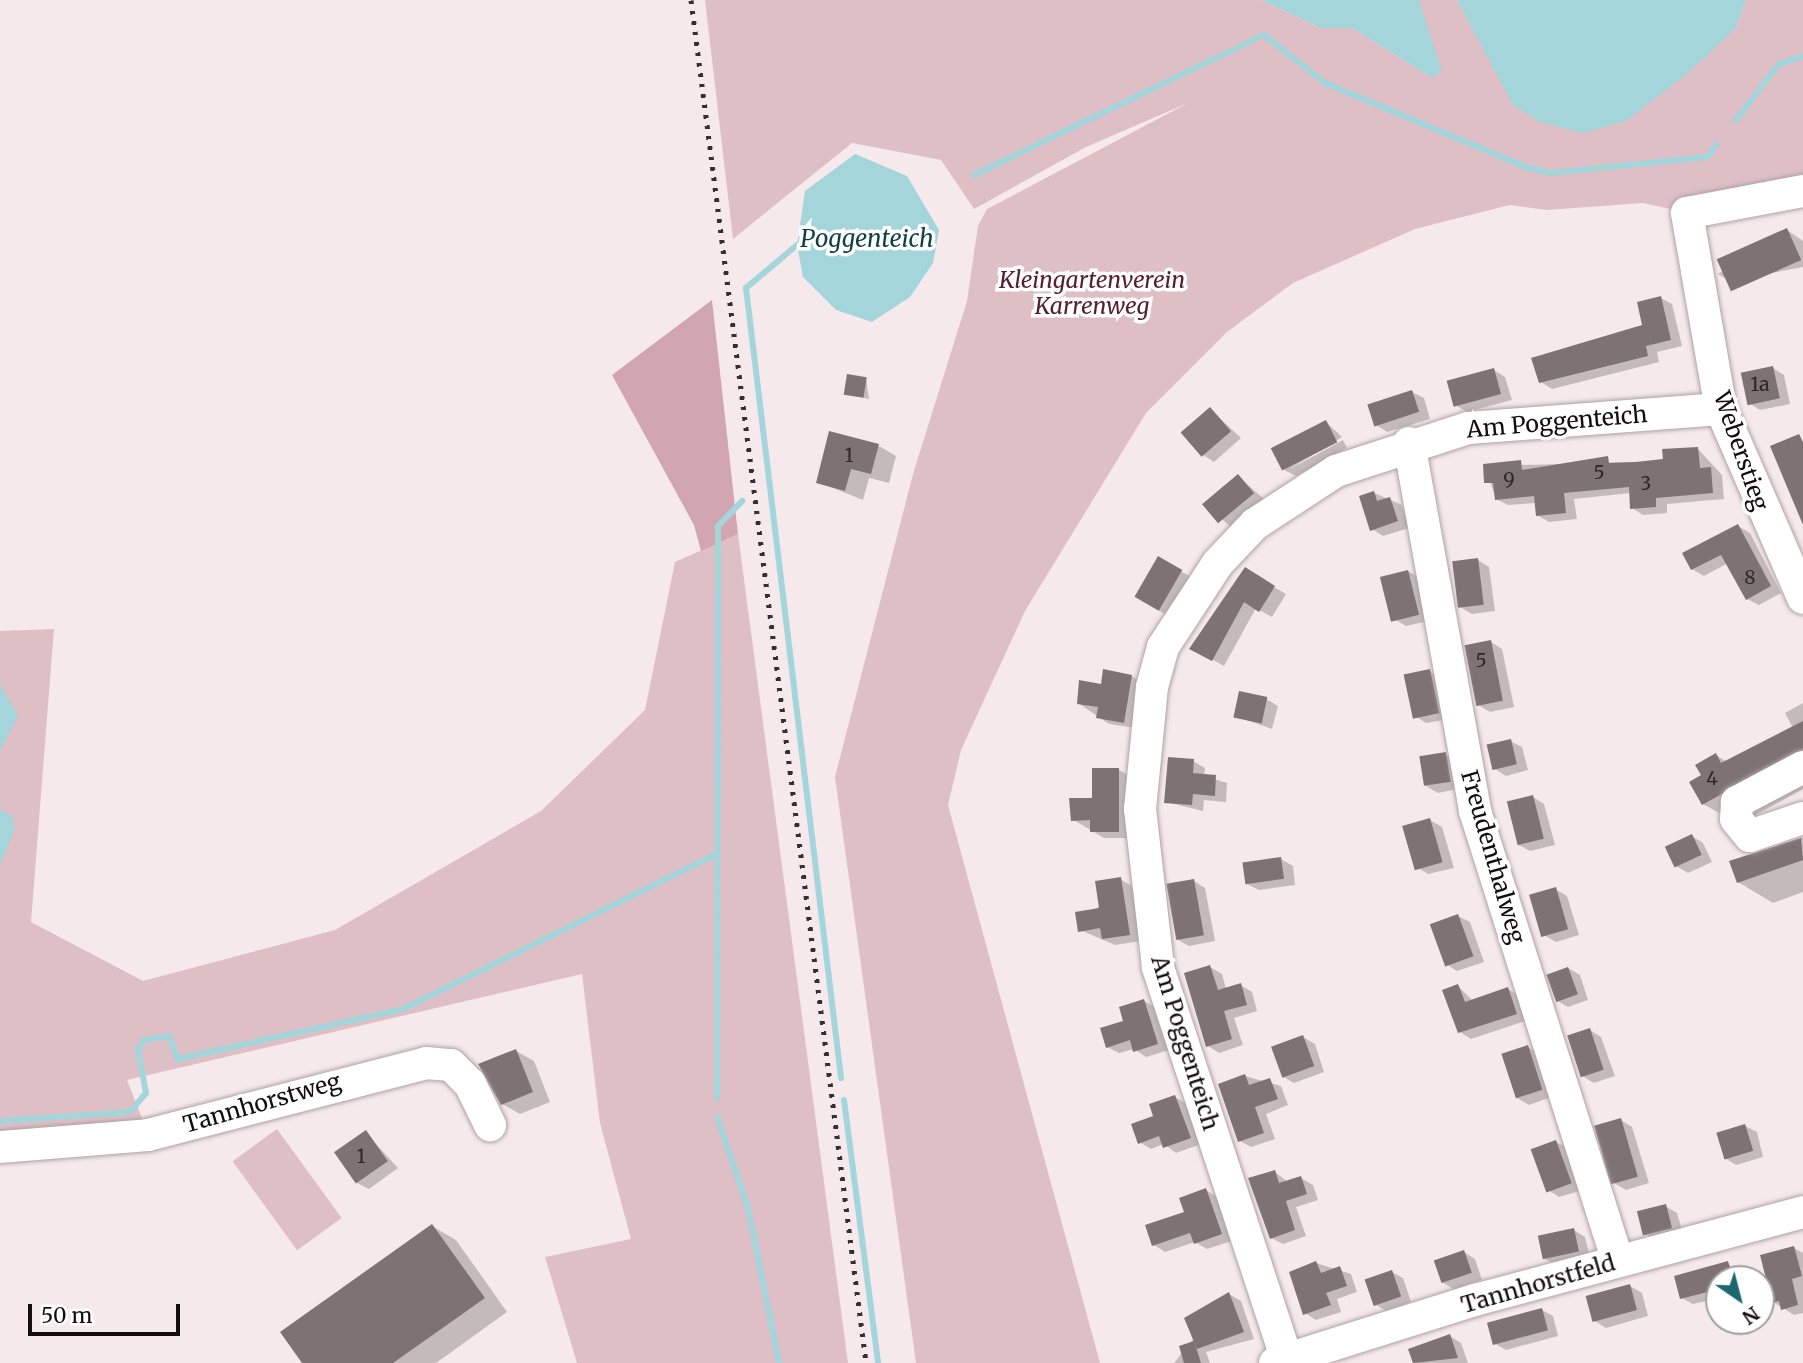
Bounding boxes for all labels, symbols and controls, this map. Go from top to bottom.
water label: Poggenteich [800,225,934,253]
park label: Kleingartenverein Karrenweg [999,266,1185,320]
house number: 1a [1751,374,1769,396]
street label: Weberstieg [1708,388,1774,514]
street label: Am Poggenteich [1465,400,1649,444]
house number: 1 [845,445,853,467]
house number: 5 [1593,462,1605,484]
house number: 9 [1503,469,1515,491]
house number: 3 [1641,473,1651,495]
house number: 8 [1744,567,1756,589]
house number: 5 [1475,650,1487,672]
street label: Freudenthalweg [1455,767,1531,947]
house number: 4 [1706,768,1718,790]
street label: Am Poggenteich [1145,952,1225,1134]
street label: Tannhorstweg [180,1067,344,1139]
house number: 1 [357,1146,365,1168]
street label: Tannhorstfeld [1458,1249,1618,1319]
north arrow [1705,1265,1775,1335]
scale bar [32,1290,184,1334]
text: N [1738,1301,1764,1330]
text: 50 m [41,1302,92,1329]

